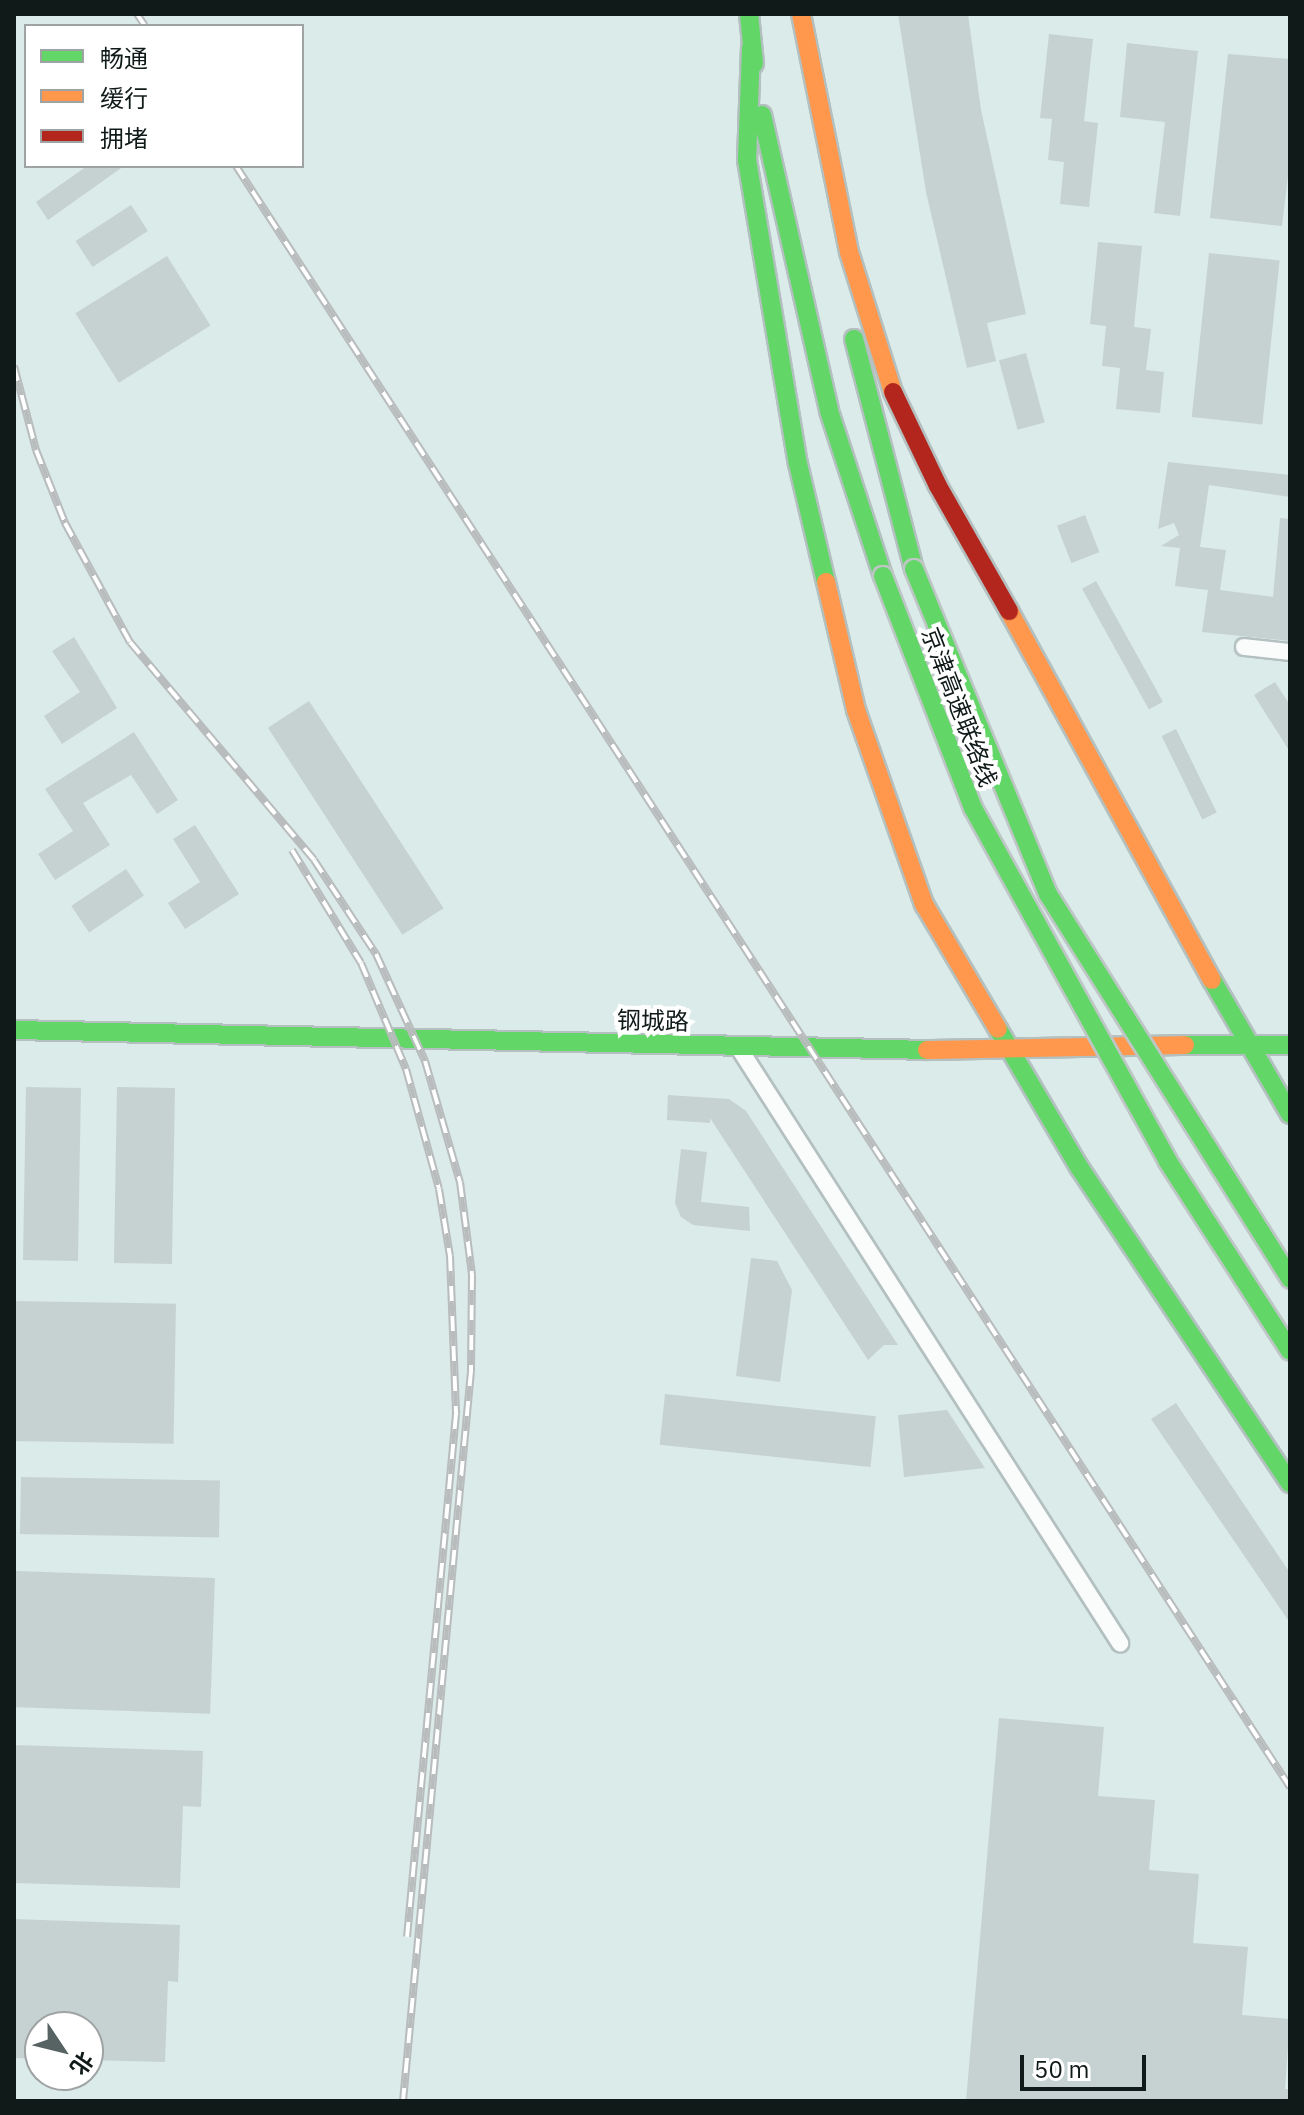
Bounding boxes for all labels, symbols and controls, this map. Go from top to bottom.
legend [24,24,304,168]
text: 畅通 [100,42,148,74]
text: 缓行 [100,82,148,114]
text: 拥堵 [100,122,148,154]
street label: 京津高速联络线 [915,623,1003,791]
street label: 钢城路 [617,1006,689,1036]
north arrow [24,2011,104,2091]
scale bar [1024,2039,1150,2089]
text: 北 [64,2047,101,2081]
text: 50 m [1034,2053,1089,2085]

